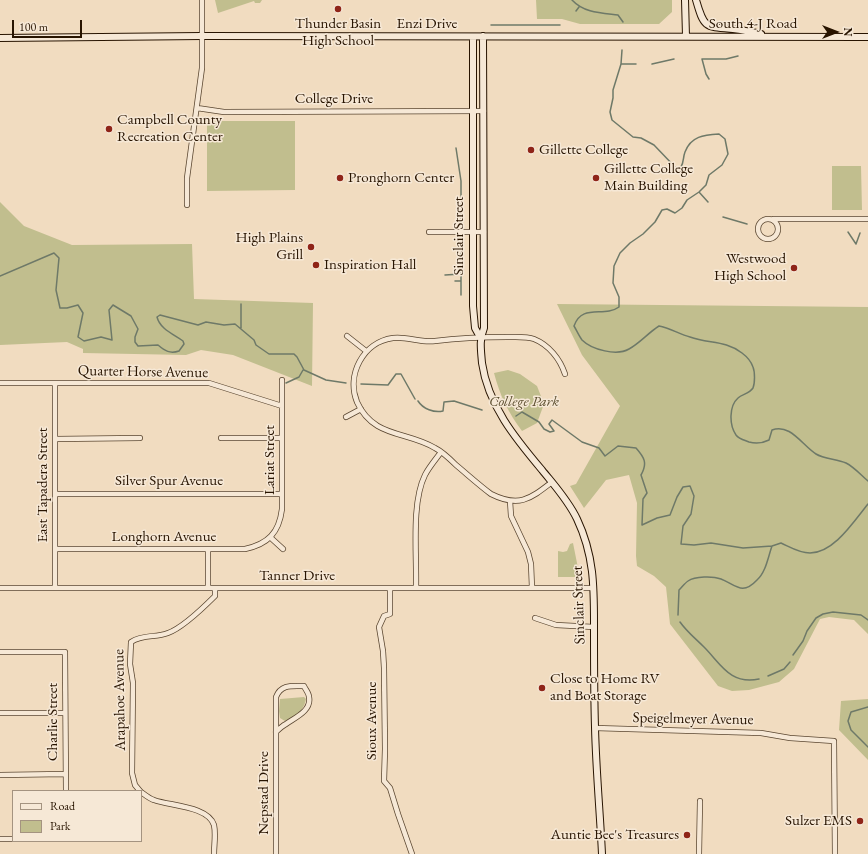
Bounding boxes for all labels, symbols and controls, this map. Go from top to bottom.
marker: Thunder Basin High School [333,4,343,14]
scale bar [14,12,84,38]
north arrow [816,12,856,52]
place label: Thunder Basin High School [295,15,381,50]
street label: Enzi Drive [397,15,457,33]
street label: South 4-J Road [709,15,797,33]
text: 100 m [19,19,48,35]
text: N [841,28,855,36]
street label: College Drive [295,90,373,108]
place label: Campbell County Recreation Center [117,111,223,146]
marker: Campbell County Recreation Center [104,124,114,134]
place label: Gillette College [539,141,628,159]
marker: Gillette College [526,145,536,155]
place label: Gillette College Main Building [604,160,693,195]
place label: Pronghorn Center [348,169,454,187]
marker: Pronghorn Center [335,173,345,183]
marker: Gillette College Main Building [591,173,601,183]
street label: Sinclair Street [450,197,468,275]
place label: High Plains Grill [236,229,303,264]
marker: High Plains Grill [306,242,316,252]
place label: Westwood High School [714,250,786,285]
place label: Inspiration Hall [324,256,416,274]
marker: Inspiration Hall [311,260,321,270]
marker: Westwood High School [789,263,799,273]
street label: Quarter Horse Avenue [78,362,208,382]
park label: College Park [489,393,559,411]
street label: Lariat Street [261,425,279,495]
street label: East Tapadera Street [34,428,52,542]
street label: Silver Spur Avenue [115,472,223,490]
street label: Longhorn Avenue [112,528,216,546]
street label: Sinclair Street [569,565,589,645]
street label: Tanner Drive [259,567,335,585]
street label: Arapahoe Avenue [110,649,130,751]
place label: Close to Home RV and Boat Storage [550,670,660,705]
street label: Sioux Avenue [363,682,381,760]
street label: Charlie Street [44,683,62,761]
marker: Close to Home RV and Boat Storage [537,683,547,693]
street label: Speigelmeyer Avenue [632,709,754,729]
street label: Nepstad Drive [255,751,273,835]
legend [12,790,142,842]
text: Road [50,798,75,814]
place label: Sulzer EMS [785,812,852,830]
marker: Sulzer EMS [855,816,865,826]
text: Park [50,818,70,834]
place label: Auntie Bee's Treasures [551,826,679,844]
marker: Auntie Bee's Treasures [682,830,692,840]

